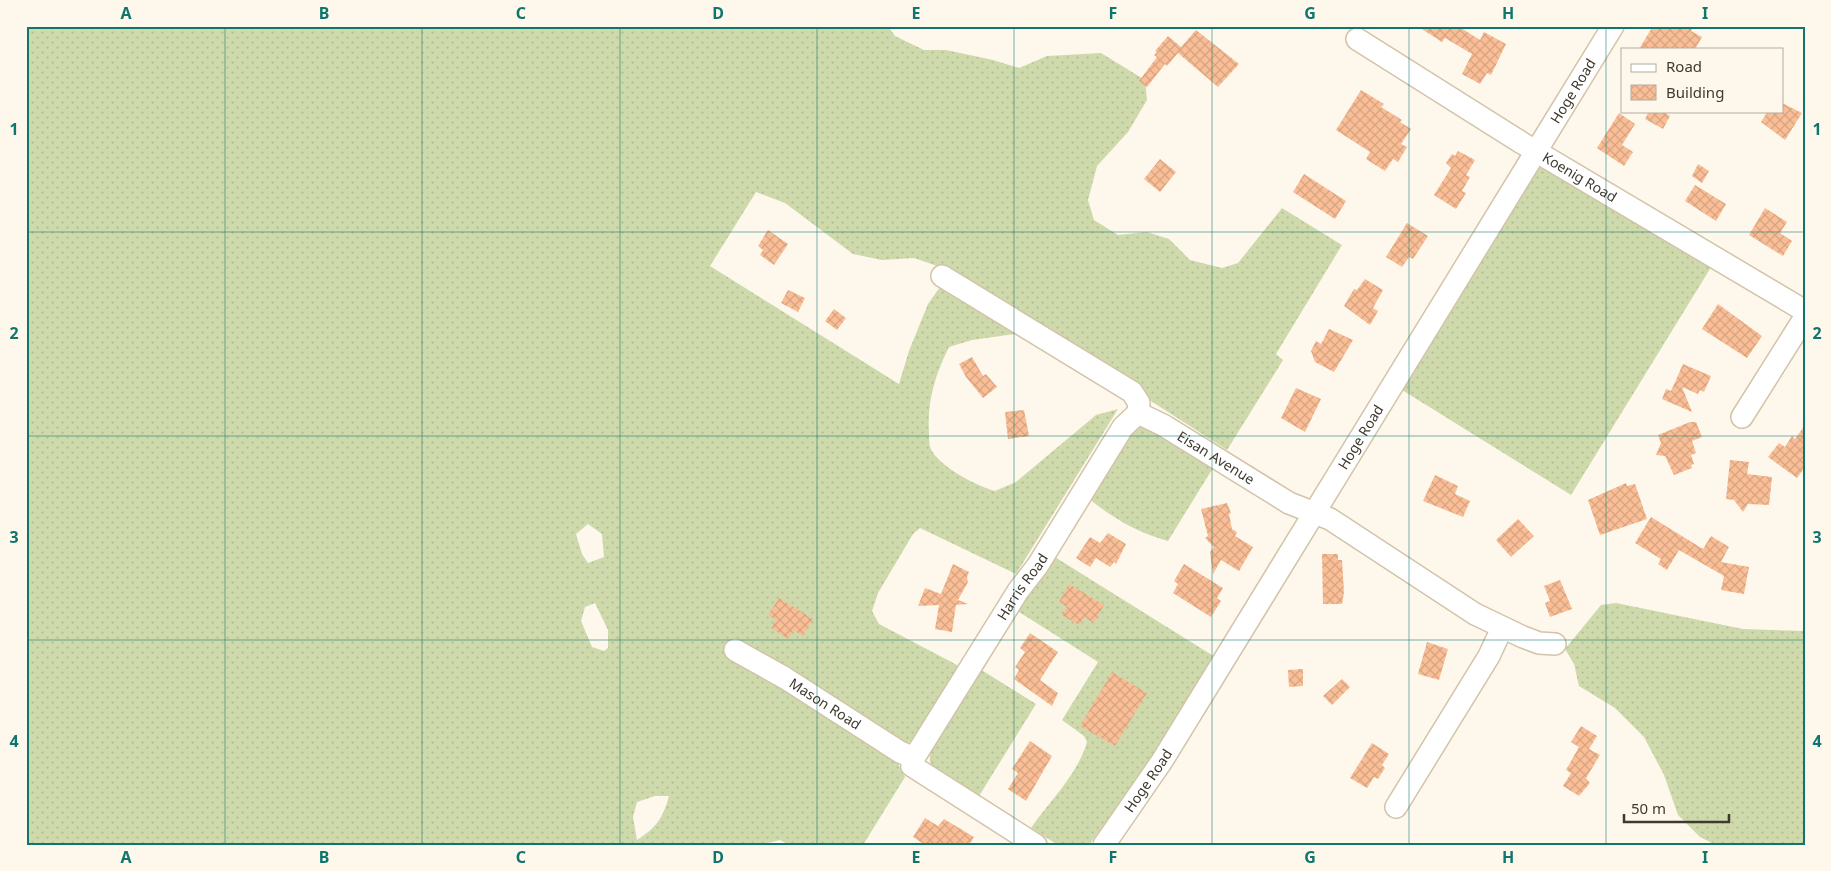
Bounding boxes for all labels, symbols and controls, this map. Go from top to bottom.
text: A [120,2,132,24]
text: B [319,2,329,24]
text: C [516,2,526,24]
text: D [712,2,724,24]
text: E [912,2,921,24]
text: F [1109,2,1117,24]
text: G [1304,2,1316,24]
text: H [1502,2,1514,24]
text: I [1702,2,1708,24]
legend [1621,48,1784,112]
street label: Hoge Road [1545,55,1600,127]
text: Road [1666,56,1702,76]
text: Building [1666,82,1724,102]
text: 1 [9,118,19,140]
text: 1 [1812,118,1822,140]
street label: Koenig Road [1539,147,1620,206]
text: 2 [9,322,19,344]
text: 2 [1812,322,1822,344]
street label: Hoge Road [1333,401,1387,473]
street label: Eisan Avenue [1174,426,1258,489]
text: 3 [9,526,19,548]
text: 3 [1812,526,1822,548]
street label: Harris Road [992,550,1052,624]
street label: Mason Road [786,673,865,733]
text: 4 [9,730,19,752]
text: 4 [1812,730,1822,752]
street label: Hoge Road [1119,745,1176,816]
scale bar [1624,791,1728,823]
text: 50 m [1631,798,1666,818]
text: A [120,846,132,868]
text: B [319,846,329,868]
text: C [516,846,526,868]
text: D [712,846,724,868]
text: E [912,846,921,868]
text: F [1109,846,1117,868]
text: G [1304,846,1316,868]
text: H [1502,846,1514,868]
text: I [1702,846,1708,868]

